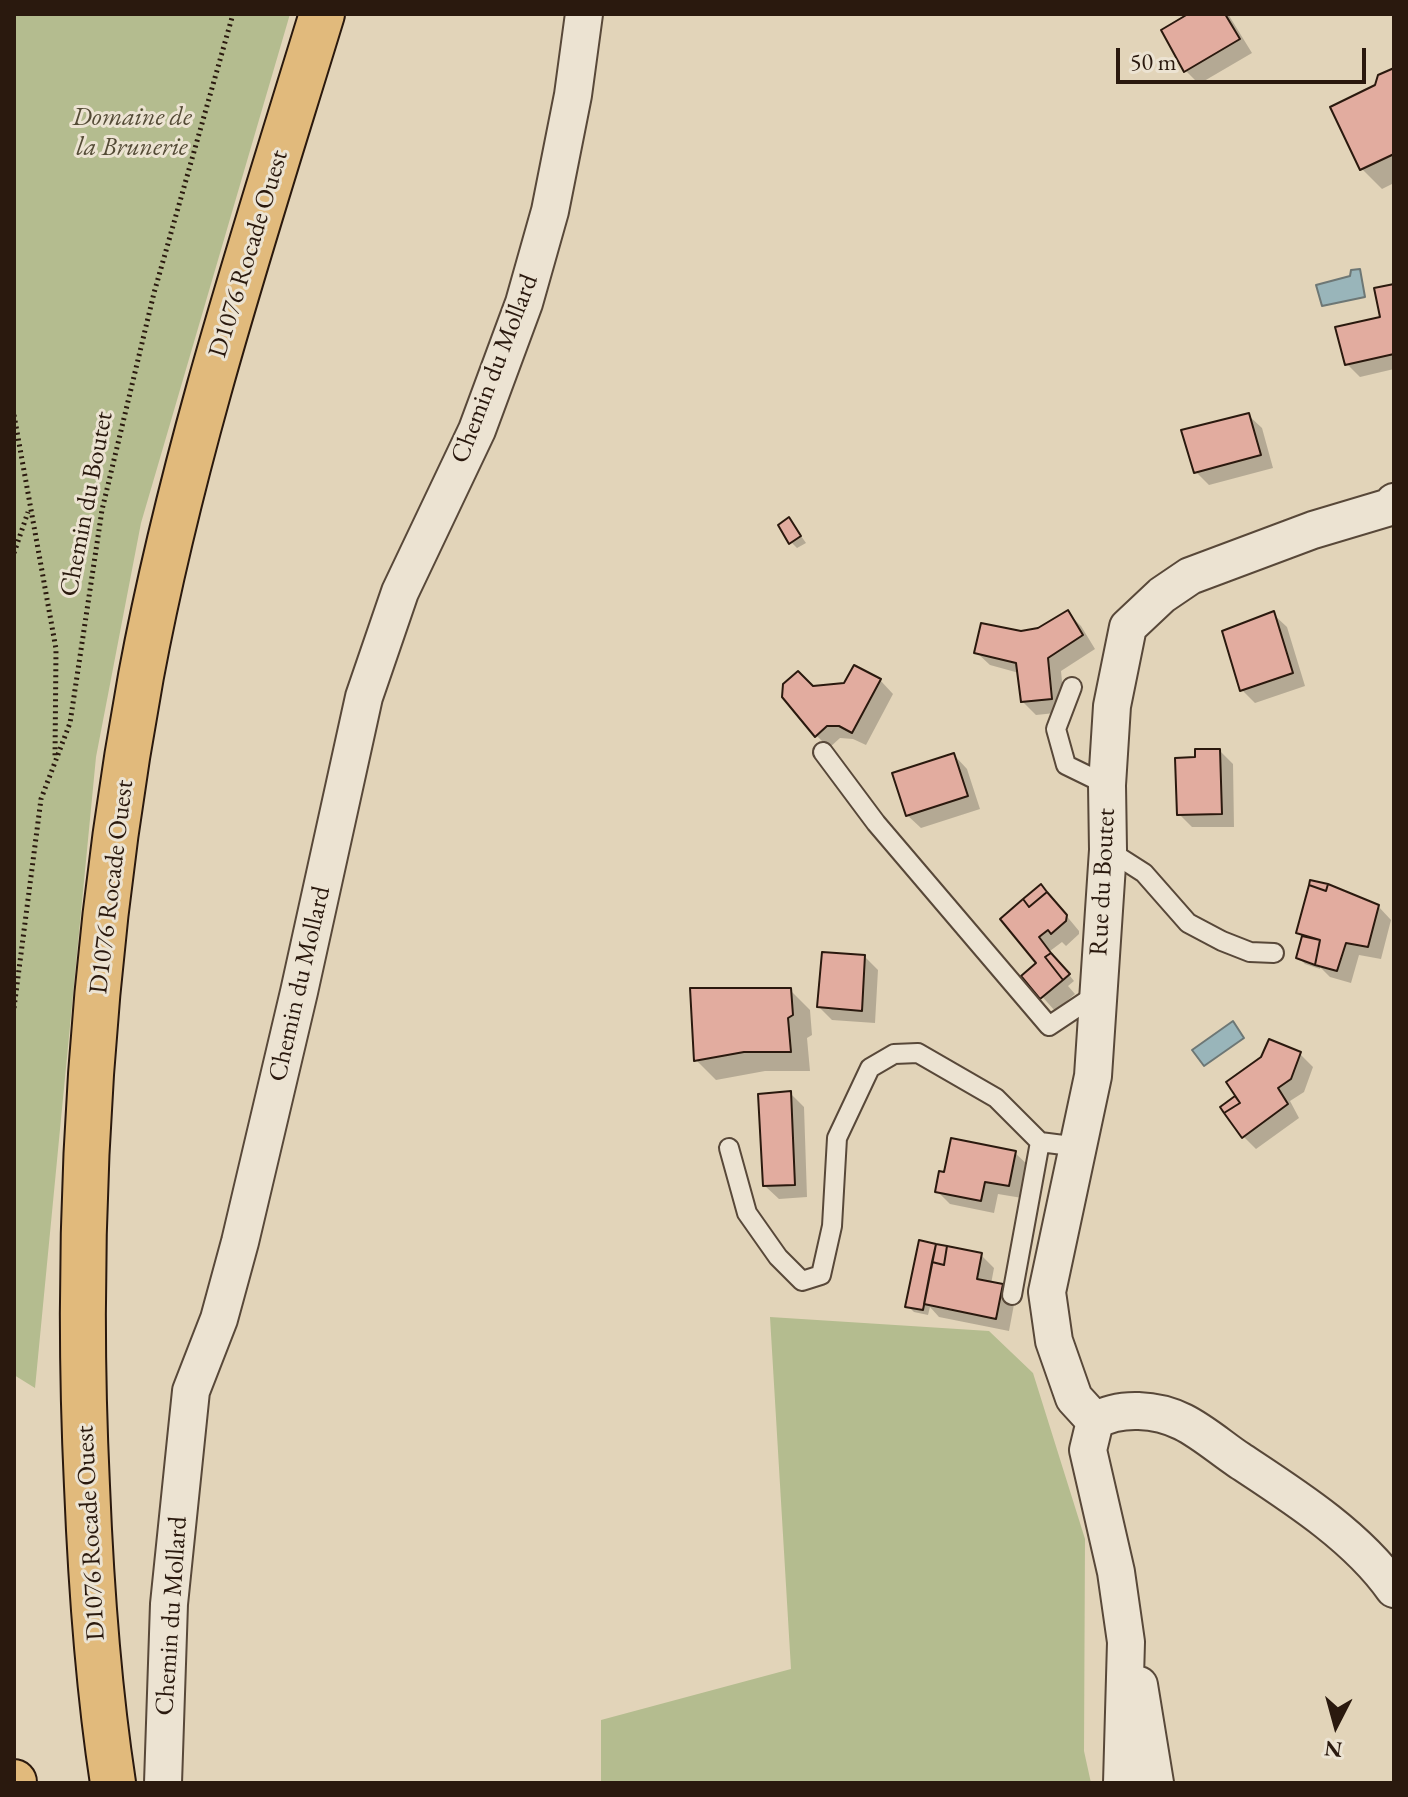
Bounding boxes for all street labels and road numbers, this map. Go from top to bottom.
street label: D1076 Rocade Ouest [203,146,295,362]
street label: Chemin du Mollard [445,270,545,468]
street label: Chemin du Boutet [54,409,120,599]
street label: D1076 Rocade Ouest [83,778,141,996]
street label: Rue du Boutet [1084,807,1122,957]
street label: Chemin du Mollard [262,883,338,1085]
street label: D1076 Rocade Ouest [70,1425,112,1641]
street label: Chemin du Mollard [149,1515,195,1717]

